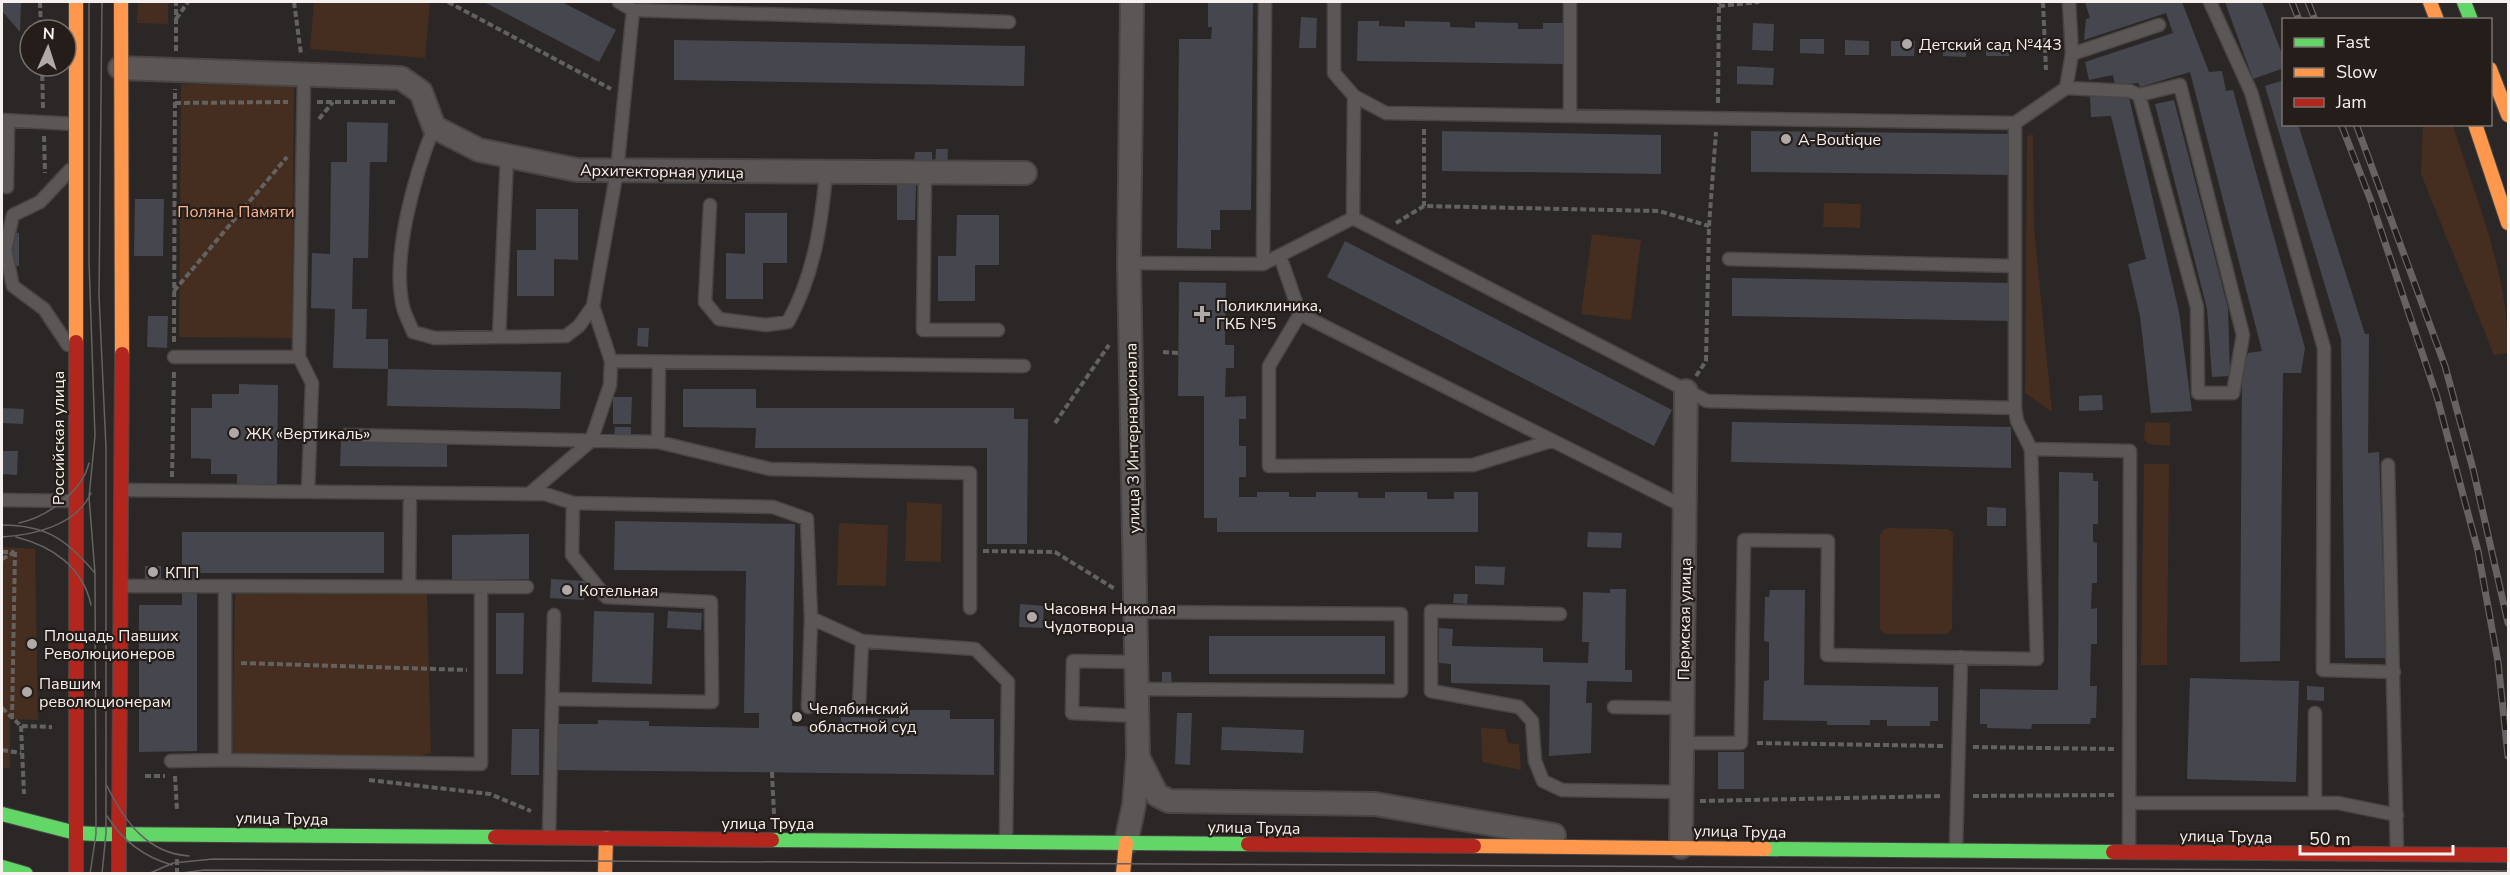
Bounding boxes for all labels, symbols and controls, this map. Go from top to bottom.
north arrow [18,18,78,78]
legend [2282,18,2492,126]
text: N [42,23,55,45]
text: Fast [2336,30,2371,54]
place label: Детский сад №443 [1919,34,2062,56]
marker: Детский сад №443 [1900,37,1914,51]
text: Slow [2336,60,2377,84]
text: Jam [2335,90,2367,114]
place label: A-Boutique [1798,129,1881,151]
marker: A-Boutique [1779,132,1793,146]
street label: Архитекторная улица [580,160,744,184]
park label: Поляна Памяти [177,201,295,223]
place label: Поликлиника, ГКБ №5 [1216,295,1322,335]
marker: Поликлиника, ГКБ №5 [1193,305,1211,323]
street label: улица 3 Интернационала [1120,342,1146,534]
street label: Российская улица [48,371,70,505]
place label: ЖК «Вертикаль» [246,423,370,445]
marker: ЖК «Вертикаль» [227,426,241,440]
street label: Пермская улица [1673,557,1697,681]
place label: КПП [165,562,199,584]
marker: КПП [146,565,160,579]
place label: Котельная [579,580,658,602]
marker: Котельная [560,583,574,597]
place label: Часовня Николая Чудотворца [1044,598,1176,638]
marker: Часовня Николая Чудотворца [1025,610,1039,624]
place label: Площадь Павших Революционеров [44,625,179,665]
marker: Площадь Павших Революционеров [25,637,39,651]
place label: Павшим революционерам [39,673,171,713]
marker: Павшим революционерам [20,685,34,699]
place label: Челябинский областной суд [809,698,917,738]
marker: Челябинский областной суд [790,710,804,724]
street label: улица Труда [235,807,329,831]
street label: улица Труда [722,813,814,835]
street label: улица Труда [1207,816,1301,840]
scale bar [2300,818,2453,856]
street label: улица Труда [1693,820,1787,844]
street label: улица Труда [2179,825,2273,849]
text: 50 m [2309,827,2351,851]

